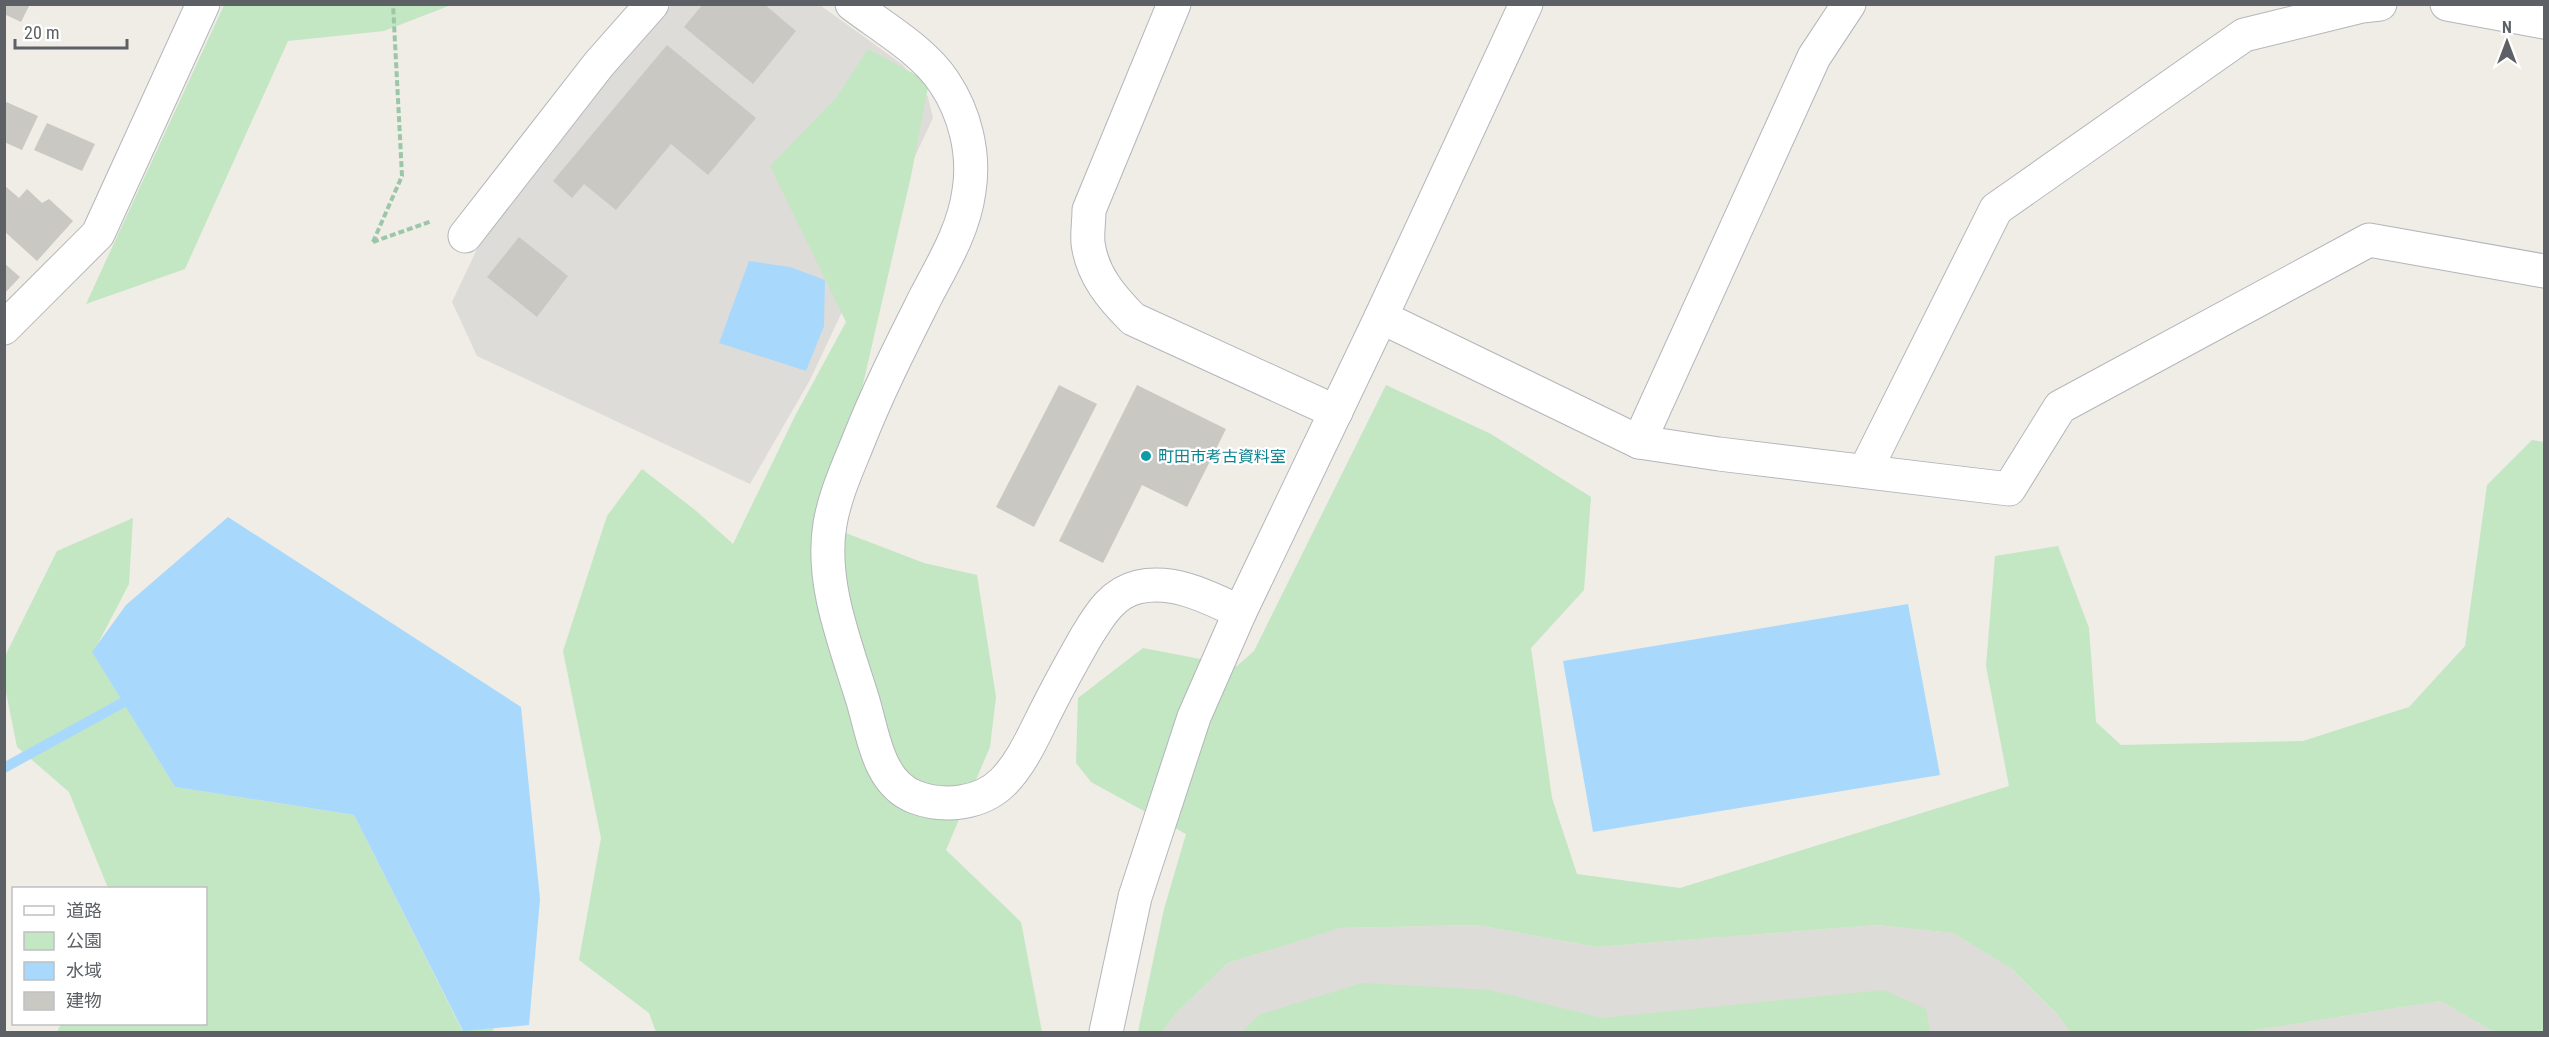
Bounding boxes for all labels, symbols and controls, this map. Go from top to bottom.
scale bar [15,12,128,50]
north arrow [2477,12,2537,72]
text: N [2502,18,2512,37]
text: 20 m [24,22,59,43]
place label: 町田市考古資料室 [1158,447,1286,466]
marker: 町田市考古資料室 [1139,449,1153,463]
legend [12,887,207,1025]
text: 道路 [66,900,102,921]
text: 公園 [66,930,102,951]
text: 水域 [66,960,102,981]
text: 建物 [66,990,102,1011]

